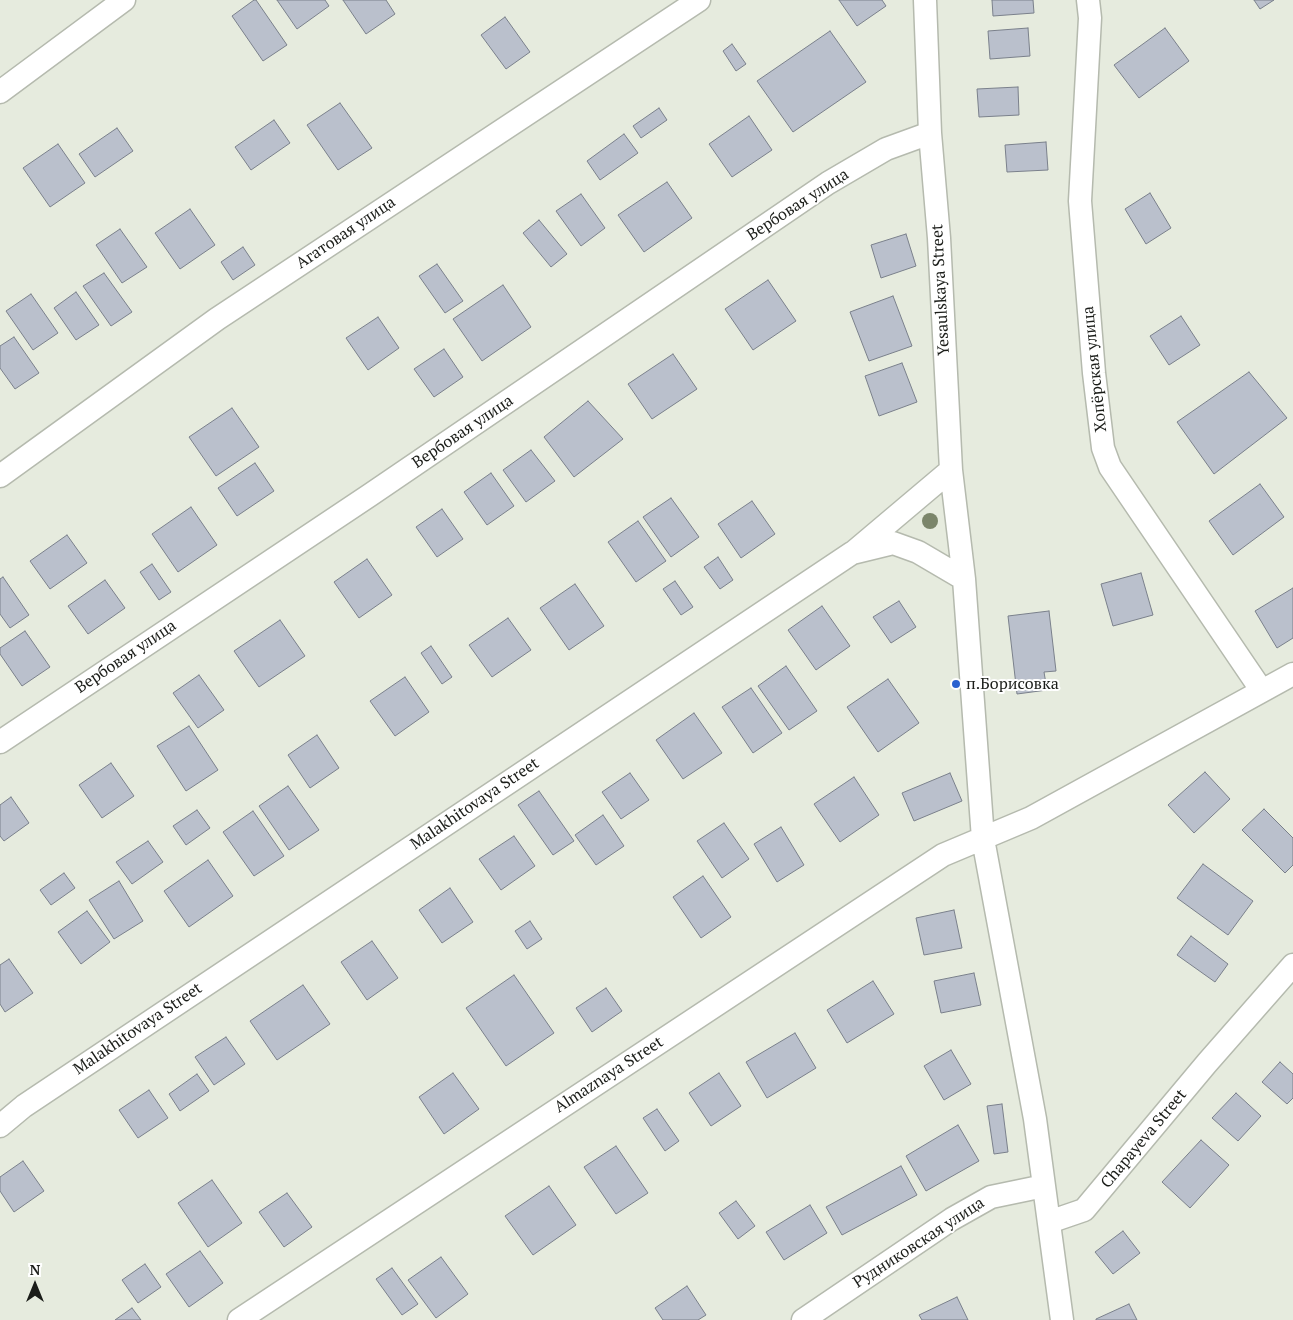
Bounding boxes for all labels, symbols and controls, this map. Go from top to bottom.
street label: Вербовая улица [744,165,852,245]
street label: Агатовая улица [293,193,399,273]
street label: Yesaulskaya Street [928,224,954,356]
street label: Хопёрская улица [1079,305,1111,433]
street label: Вербовая улица [409,391,517,473]
street label: Вербовая улица [72,616,180,698]
place label: п.Борисовка [966,674,1059,694]
marker: п.Борисовка [950,678,962,690]
street label: Malakhitovaya Street [407,754,543,854]
street label: Malakhitovaya Street [70,979,206,1079]
street label: Almaznaya Street [551,1033,667,1117]
street label: Chapayeva Street [1097,1086,1191,1192]
street label: Рудниковская улица [850,1193,988,1293]
north arrow [10,1260,60,1310]
text: N [30,1260,40,1279]

